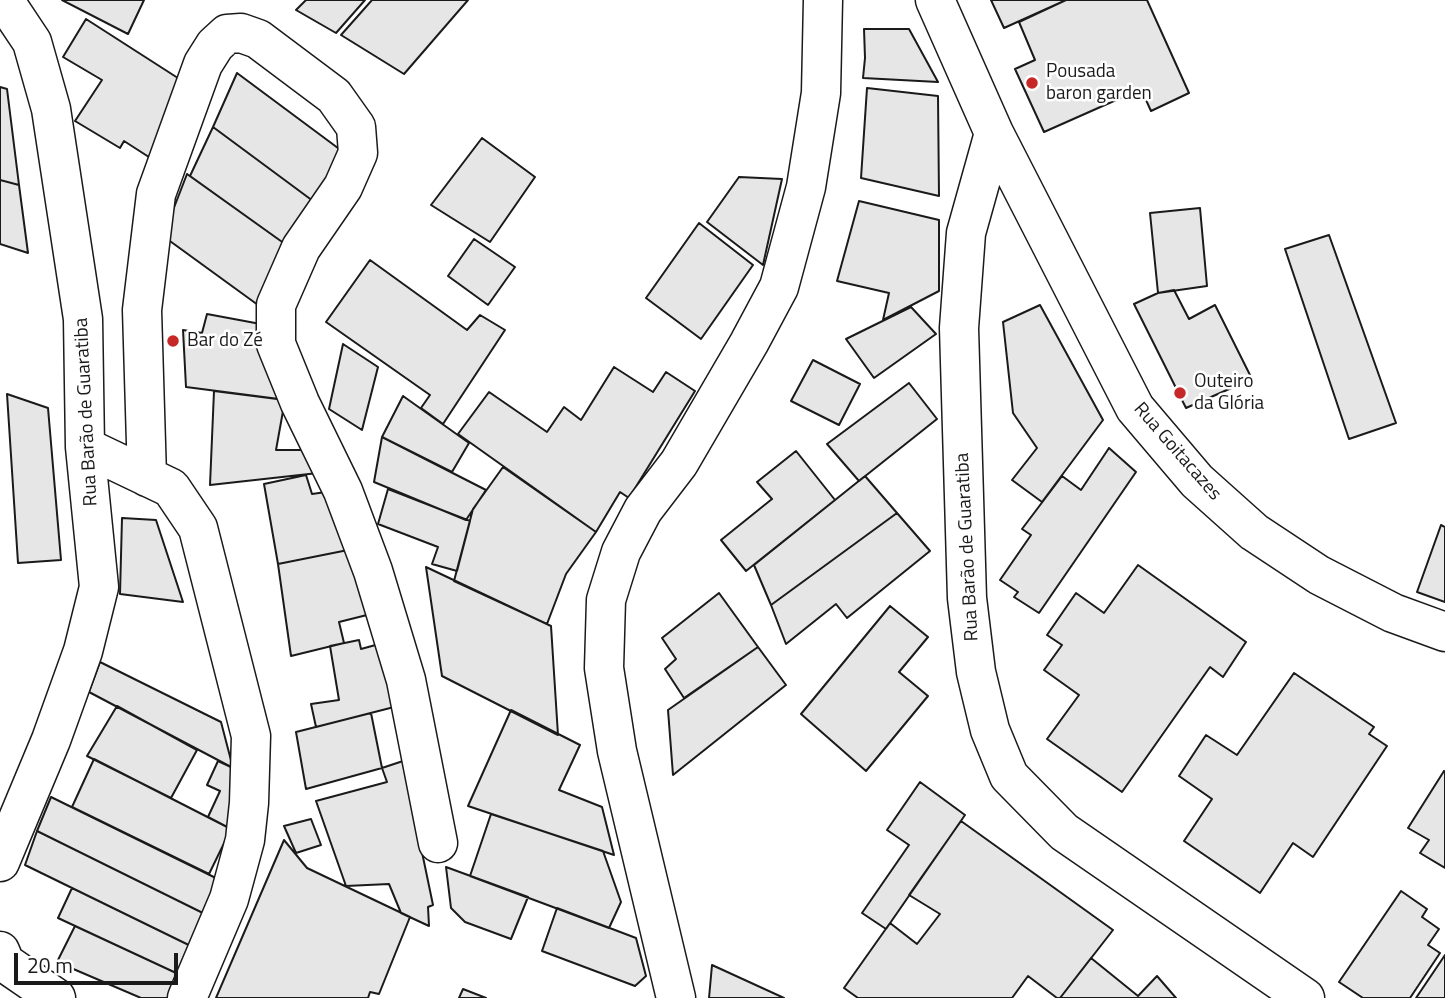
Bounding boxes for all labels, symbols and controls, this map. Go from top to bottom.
place label: Pousada baron garden [1046,61,1152,105]
marker: Pousada baron garden [1024,75,1040,91]
street label: Rua Barão de Guaratiba [71,317,103,507]
place label: Bar do Zé [187,330,263,352]
marker: Bar do Zé [165,333,181,349]
place label: Outeiro da Glória [1194,371,1264,415]
marker: Outeiro da Glória [1172,385,1188,401]
street label: Rua Goitacazes [1128,398,1226,506]
street label: Rua Barão de Guaratiba [952,452,984,642]
scale bar [18,939,182,983]
text: 20 m [27,949,73,981]

